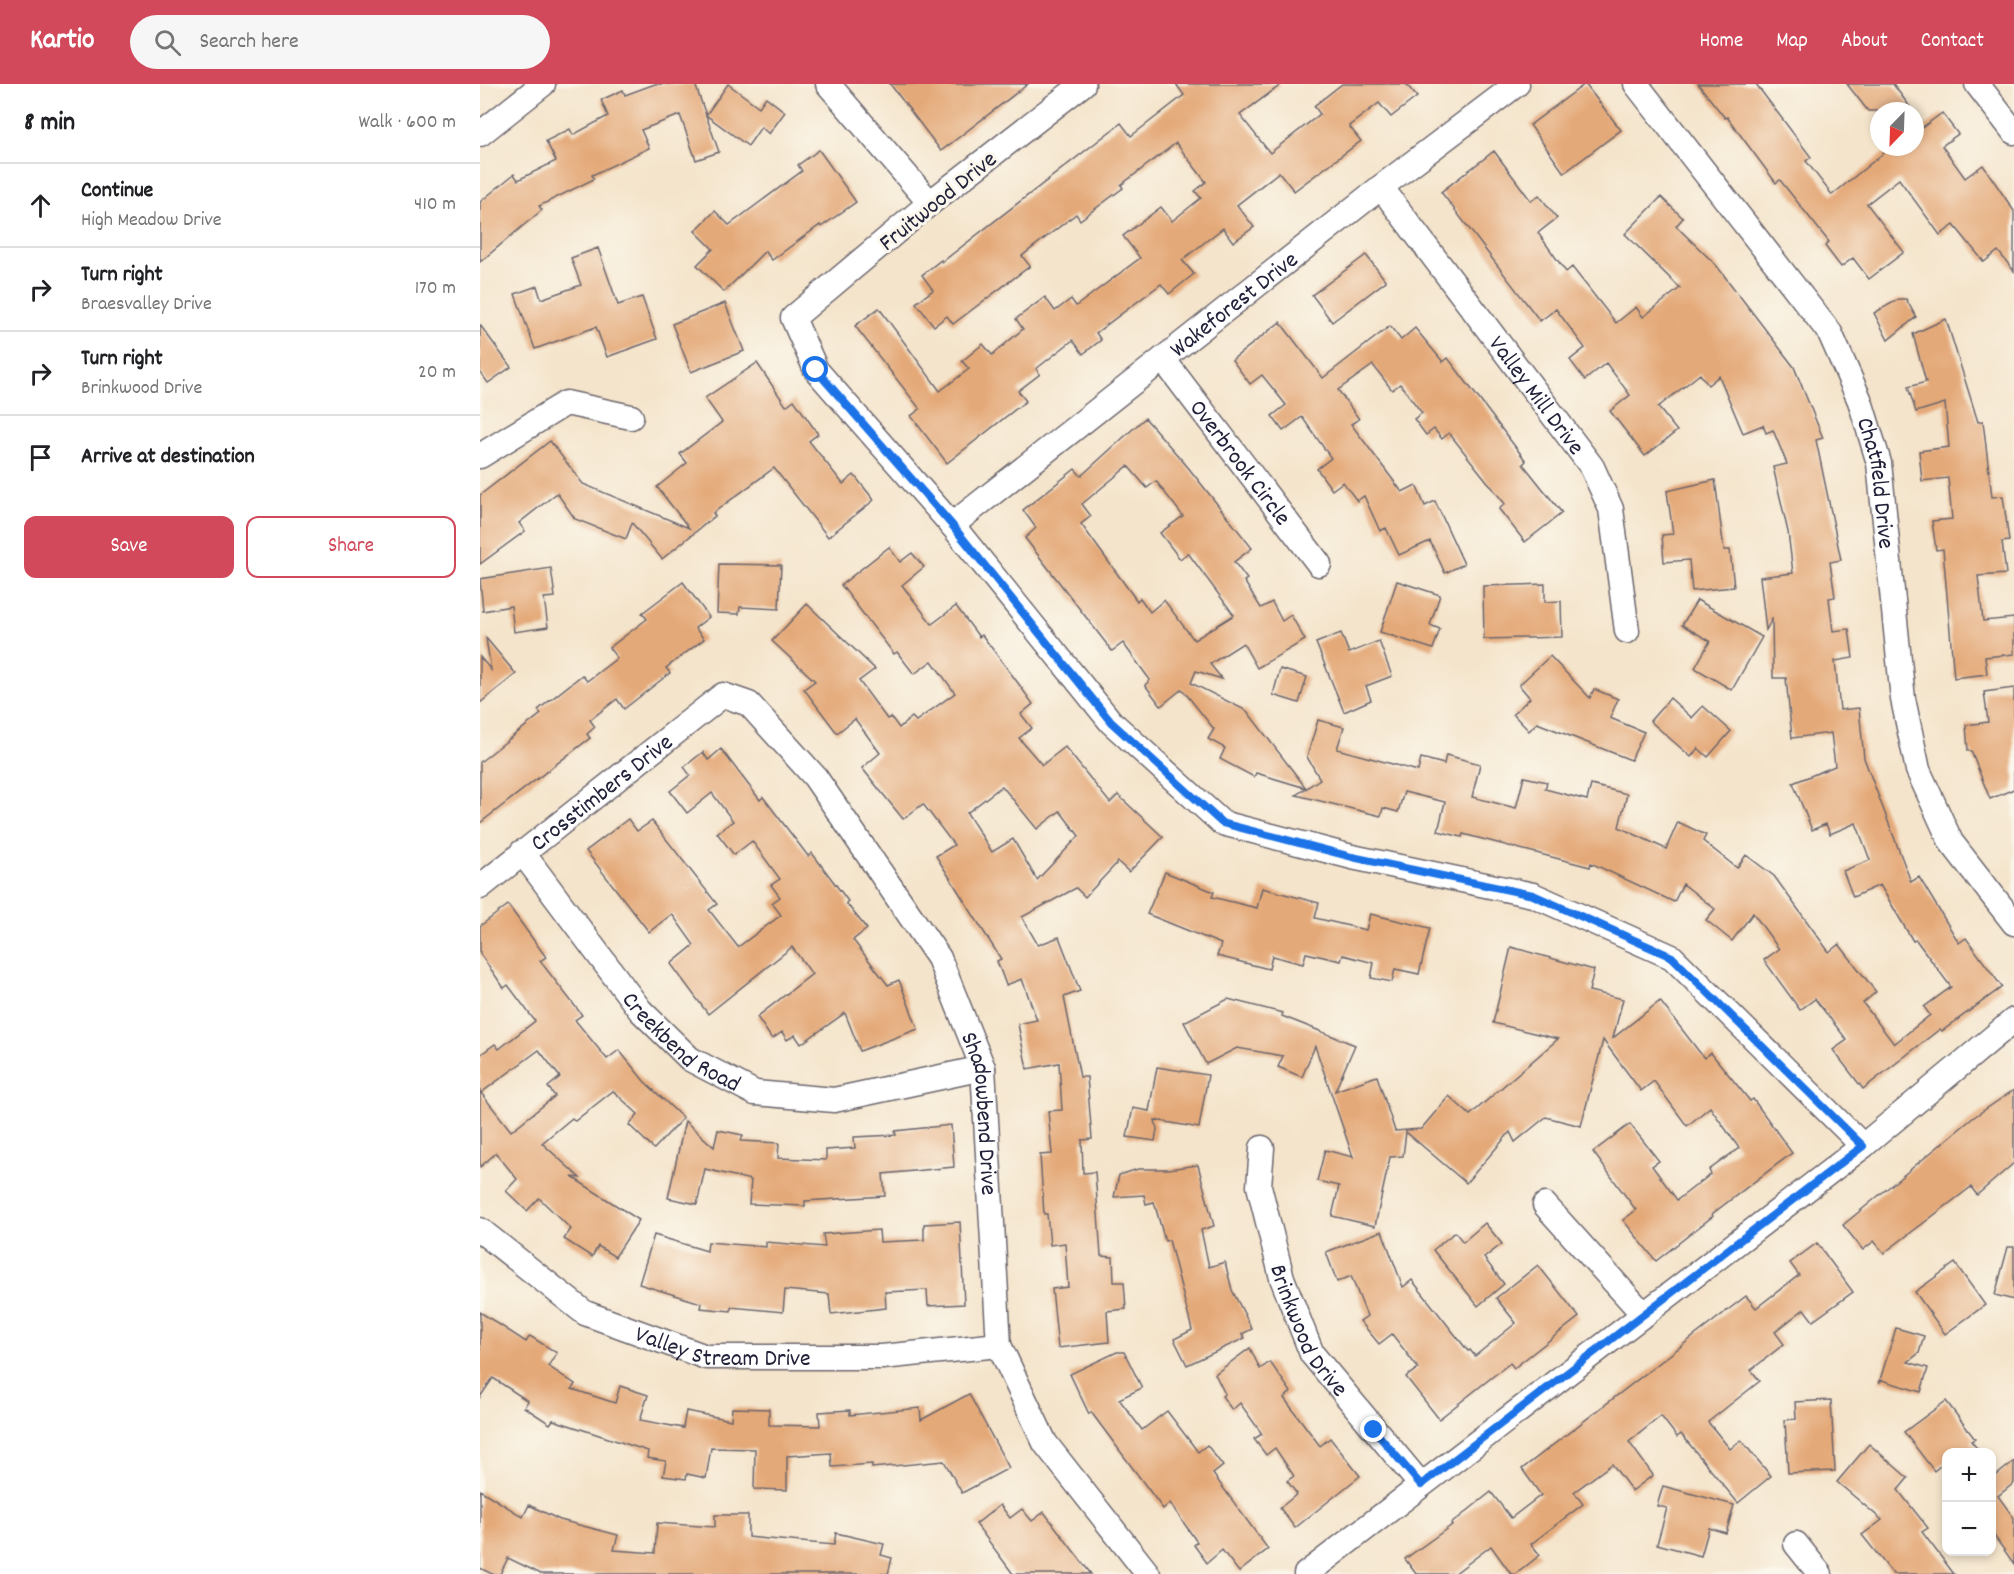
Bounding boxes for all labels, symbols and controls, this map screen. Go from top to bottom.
search box [130,15,550,69]
text: Kartio [30,22,94,62]
icon: search [151,26,184,59]
text: Search here [199,27,299,58]
text: Home [1699,27,1743,57]
text: Map [1776,27,1808,57]
text: About [1841,27,1888,57]
text: Contact [1921,27,1984,57]
north arrow [1870,102,1924,156]
text: 8 min [24,105,75,142]
text: Walk · 600 m [359,109,456,137]
street label: Fruitwood Drive [873,144,1005,261]
text: Continue [81,176,153,207]
icon: ahead [24,189,57,222]
text: 410 m [414,191,456,219]
text: High Meadow Drive [81,207,222,235]
street label: Wakeforest Drive [1164,245,1306,367]
text: Turn right [81,260,163,291]
icon: right [24,273,57,306]
text: 170 m [415,275,456,303]
text: Braesvalley Drive [81,291,212,319]
street label: Valley Mill Drive [1479,330,1591,463]
text: Turn right [81,344,163,375]
route start [802,356,828,382]
icon: right [24,357,57,390]
text: 20 m [418,359,456,387]
text: Brinkwood Drive [81,375,202,403]
street label: Overbrook Circle [1180,393,1298,534]
street label: Chatfield Drive [1846,413,1902,550]
icon: arrive [24,441,57,474]
text: Arrive at destination [81,442,255,473]
button: Save [24,516,234,578]
button: Share [246,516,456,578]
street label: Crosstimbers Drive [524,727,681,861]
street label: Creekbend Road [612,986,746,1102]
street label: Shadowbend Drive [950,1027,1004,1196]
street label: Brinkwood Drive [1259,1261,1355,1405]
street label: Valley Stream Drive [630,1319,811,1377]
route end [1360,1416,1386,1442]
map controls [1942,1448,1996,1556]
button: + [1942,1448,1996,1502]
button: − [1942,1502,1996,1556]

